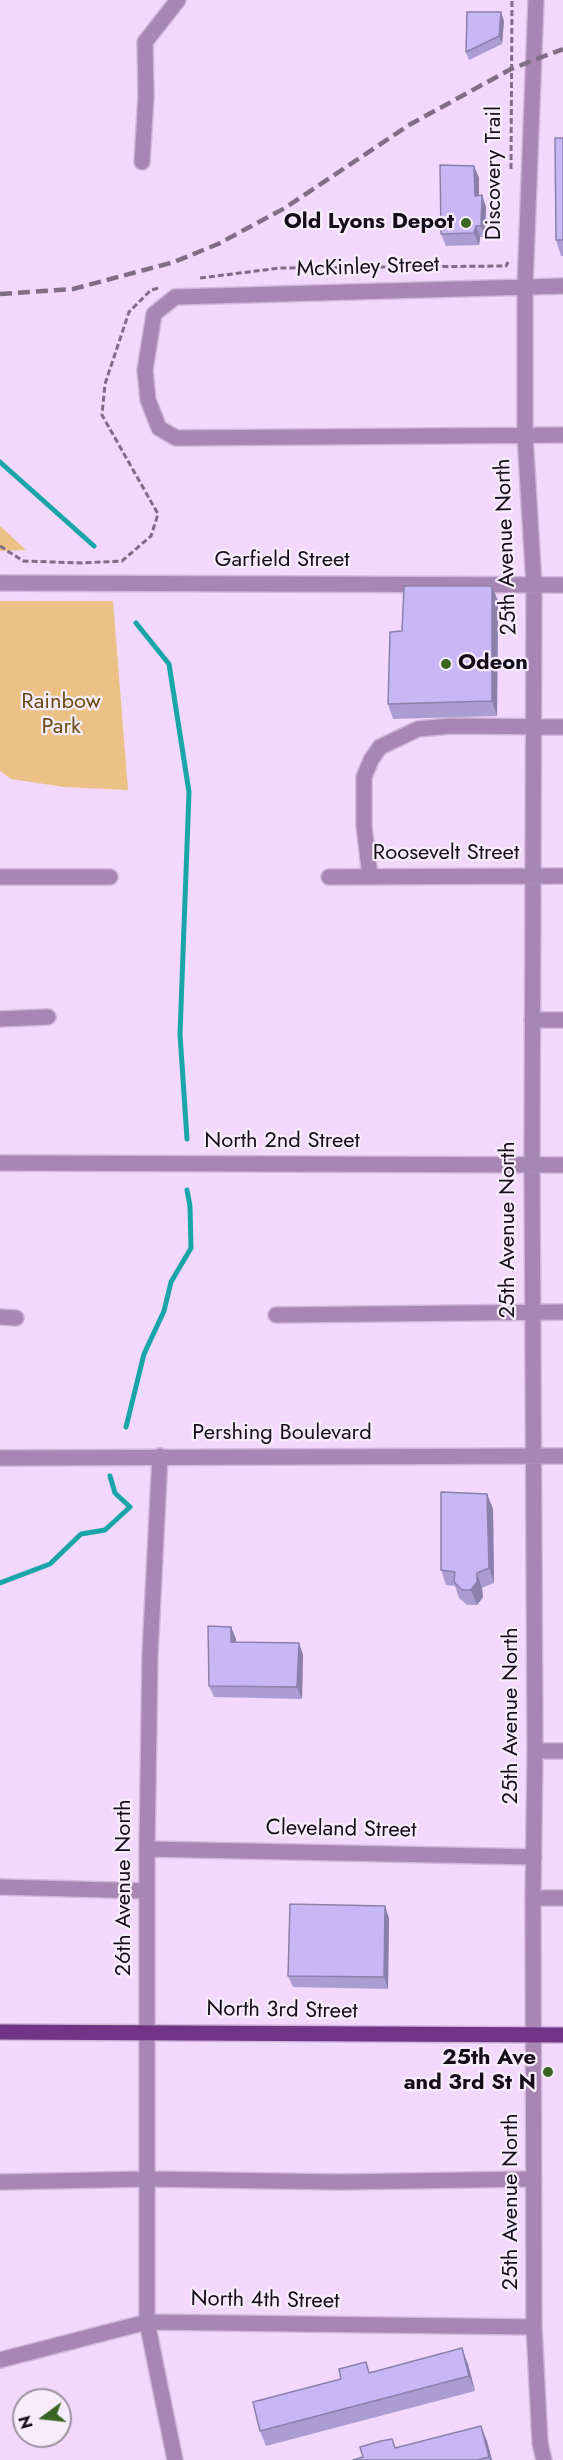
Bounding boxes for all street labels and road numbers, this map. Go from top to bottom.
street label: Discovery Trail [482,106,508,240]
street label: McKinley Street [296,252,440,284]
street label: 25th Avenue North [491,458,523,636]
street label: Garfield Street [214,548,350,574]
street label: Roosevelt Street [373,841,519,867]
street label: North 2nd Street [204,1129,360,1155]
street label: 25th Avenue North [496,1142,522,1318]
street label: Pershing Boulevard [192,1421,372,1447]
street label: 25th Avenue North [499,1628,525,1804]
street label: 26th Avenue North [112,1799,138,1977]
street label: Cleveland Street [265,1815,417,1845]
street label: North 3rd Street [206,1996,358,2026]
street label: 25th Avenue North [499,2114,525,2290]
street label: North 4th Street [190,2287,340,2315]

